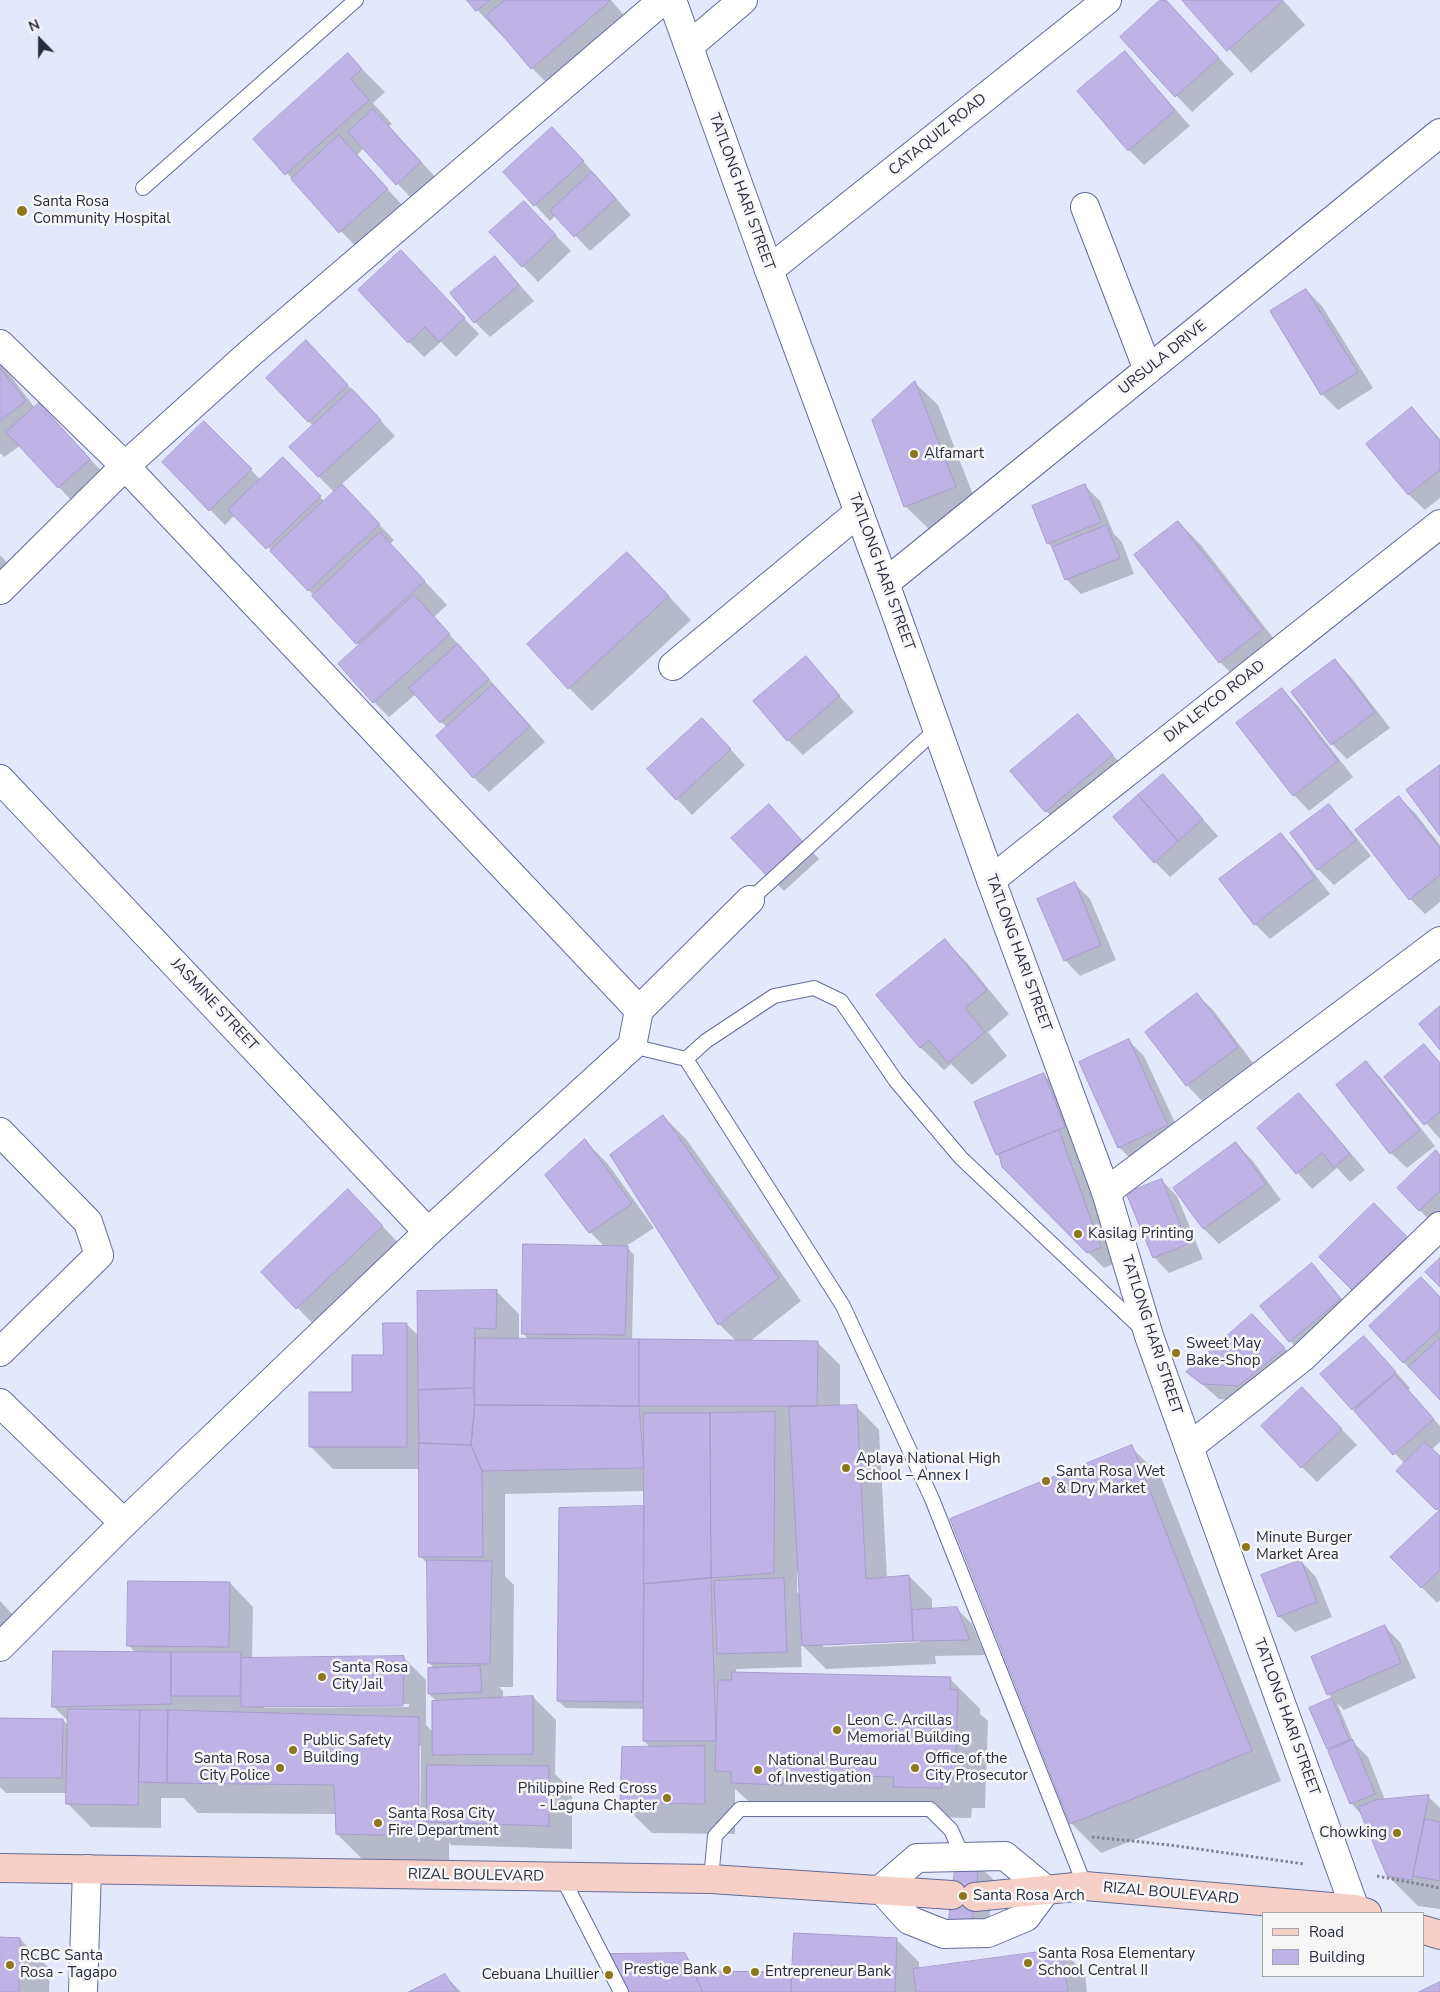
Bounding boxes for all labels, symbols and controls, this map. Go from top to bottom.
north arrow [15,15,65,65]
text: N [26,15,43,36]
street label: CATAQUIZ ROAD [885,90,991,180]
street label: TATLONG HARI STREET [704,111,778,273]
place label: Santa Rosa Community Hospital [33,193,171,228]
marker: Santa Rosa Community Hospital [15,204,29,218]
street label: URSULA DRIVE [1115,317,1211,399]
place label: Alfamart [924,445,984,463]
marker: Alfamart [908,448,920,460]
street label: TATLONG HARI STREET [844,491,918,653]
street label: DIA LEYCO ROAD [1161,657,1269,747]
street label: TATLONG HARI STREET [981,872,1055,1034]
street label: JASMINE STREET [167,955,261,1055]
place label: Kasilag Printing [1088,1225,1194,1243]
marker: Kasilag Printing [1072,1228,1084,1240]
street label: TATLONG HARI STREET [1117,1253,1185,1417]
place label: Sweet May Bake-Shop [1186,1335,1261,1370]
marker: Sweet May Bake-Shop [1170,1347,1182,1359]
place label: Aplaya National High School – Annex I [856,1450,1000,1485]
marker: Aplaya National High School – Annex I [840,1462,852,1474]
place label: Santa Rosa Wet & Dry Market [1056,1463,1165,1498]
marker: Santa Rosa Wet & Dry Market [1040,1475,1052,1487]
place label: Minute Burger Market Area [1256,1529,1352,1564]
marker: Minute Burger Market Area [1240,1541,1252,1553]
street label: TATLONG HARI STREET [1249,1636,1323,1798]
place label: Santa Rosa City Jail [332,1659,408,1694]
marker: Santa Rosa City Jail [316,1671,328,1683]
place label: Leon C. Arcillas Memorial Building [847,1712,970,1747]
marker: Leon C. Arcillas Memorial Building [831,1724,843,1736]
place label: Public Safety Building [303,1732,391,1767]
marker: Public Safety Building [287,1744,299,1756]
place label: Santa Rosa City Police [194,1750,270,1785]
place label: Office of the City Prosecutor [925,1750,1028,1785]
place label: National Bureau of Investigation [768,1752,877,1787]
marker: Santa Rosa City Police [274,1762,286,1774]
marker: Office of the City Prosecutor [909,1762,921,1774]
marker: National Bureau of Investigation [752,1764,764,1776]
place label: Philippine Red Cross - Laguna Chapter [518,1780,657,1815]
marker: Philippine Red Cross - Laguna Chapter [661,1792,673,1804]
place label: Santa Rosa City Fire Department [388,1805,498,1840]
marker: Santa Rosa City Fire Department [372,1817,384,1829]
place label: Chowking [1319,1824,1387,1842]
marker: Chowking [1391,1827,1403,1839]
street label: RIZAL BOULEVARD [408,1866,544,1886]
street label: RIZAL BOULEVARD [1102,1879,1240,1909]
place label: Santa Rosa Arch [973,1887,1085,1905]
marker: Santa Rosa Arch [957,1890,969,1902]
legend [1262,1912,1425,1977]
text: Road [1309,1922,1344,1942]
place label: Santa Rosa Elementary School Central II [1038,1945,1195,1980]
place label: RCBC Santa Rosa - Tagapo [20,1947,117,1982]
text: Building [1309,1947,1365,1967]
marker: Santa Rosa Elementary School Central II [1022,1957,1034,1969]
marker: RCBC Santa Rosa - Tagapo [4,1959,16,1971]
place label: Prestige Bank [624,1961,717,1979]
place label: Entrepreneur Bank [765,1963,891,1981]
marker: Prestige Bank [721,1964,733,1976]
place label: Cebuana Lhuillier [482,1966,599,1984]
marker: Entrepreneur Bank [749,1966,761,1978]
marker: Cebuana Lhuillier [603,1969,615,1981]

